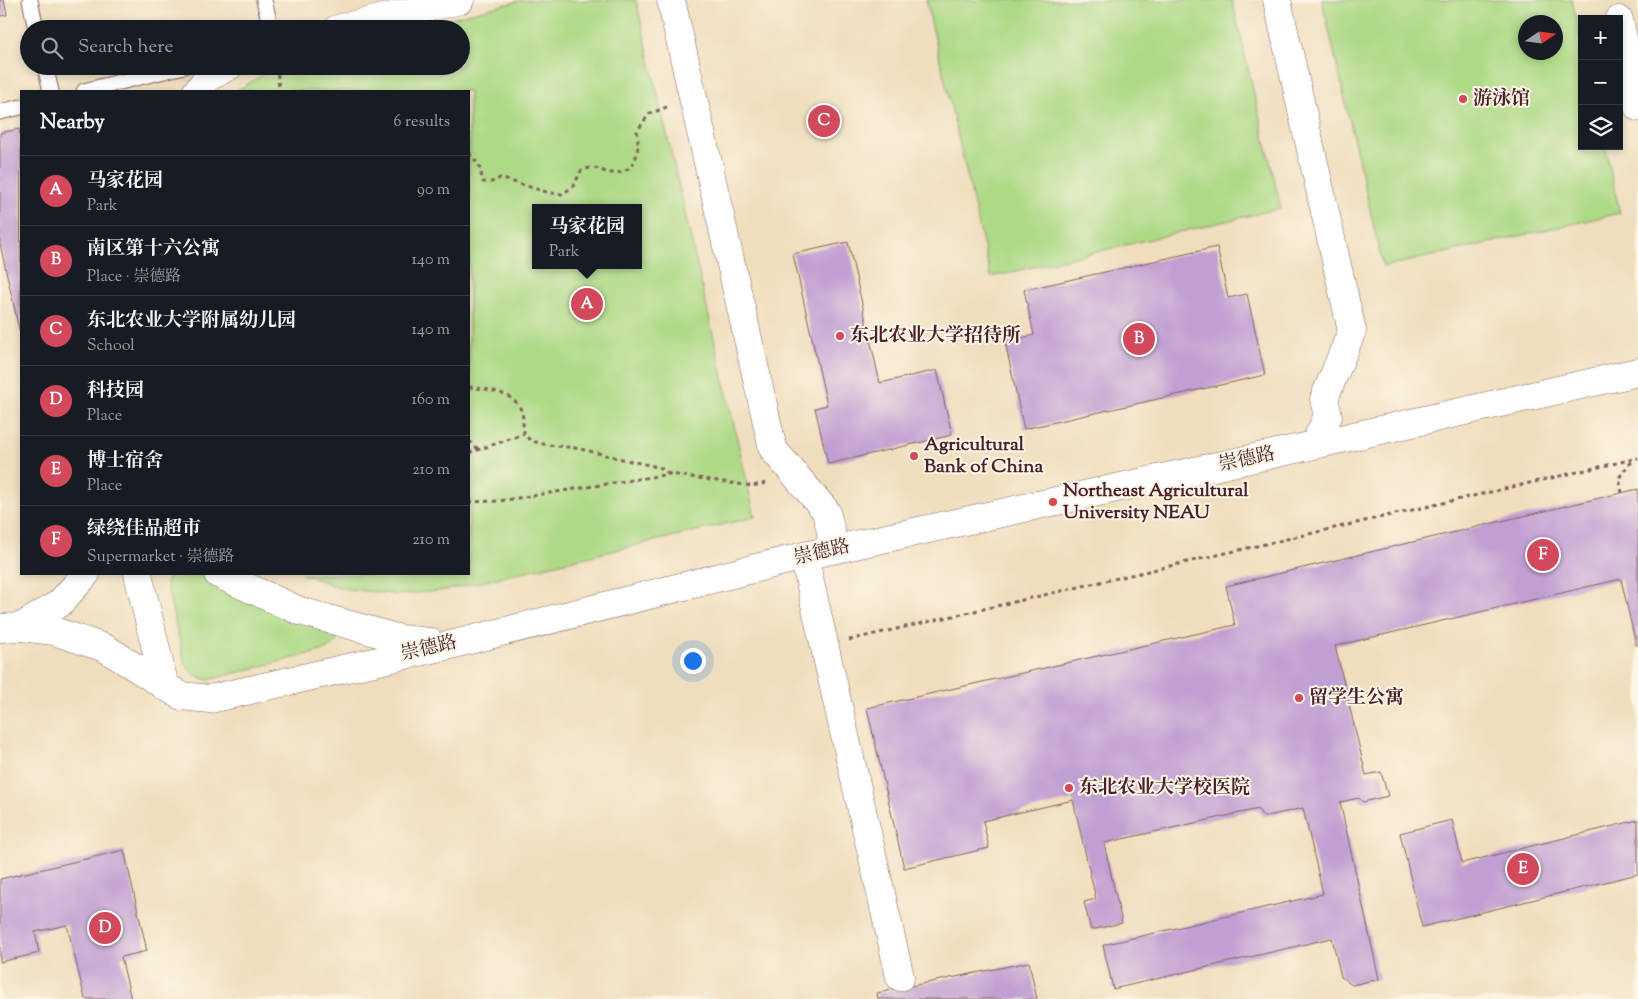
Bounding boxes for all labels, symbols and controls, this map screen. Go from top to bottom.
north arrow [1518,15,1563,60]
map controls [1578,15,1623,150]
button: + [1578,15,1623,60]
search box [20,20,470,75]
icon: search [38,34,66,62]
text: Search here [78,34,173,61]
button: − [1578,60,1623,105]
place label: 游泳馆 [1473,86,1530,113]
marker: 游泳馆 [1457,93,1469,105]
pin: C [808,102,840,140]
button: layers [1578,105,1623,150]
text: Nearby [40,108,105,138]
text: 6 results [394,111,450,134]
text: 马家花园 [87,168,163,195]
text: A [50,179,63,202]
text: 90 m [417,179,450,202]
text: Park [87,195,118,218]
popup [532,204,642,269]
text: 马家花园 [549,214,625,241]
text: 南区第十六公寓 [87,236,220,263]
text: Park [549,241,580,264]
text: B [51,249,61,272]
text: 140 m [412,249,450,272]
text: Place · 崇德路 [87,266,181,289]
pin: A [571,285,603,323]
text: 东北农业大学附属幼儿园 [87,308,296,335]
text: C [50,319,62,342]
text: 140 m [412,319,450,342]
pin: B [1123,320,1155,358]
place label: 东北农业大学招待所 [850,323,1021,350]
marker: 东北农业大学招待所 [834,330,846,342]
text: School [87,335,135,358]
text: 科技园 [87,378,144,405]
text: D [50,389,62,412]
text: 160 m [412,389,450,412]
text: Place [87,405,122,428]
place label: Agricultural Bank of China [924,432,1043,481]
street label: 崇德路 [1216,441,1278,479]
text: 博士宿舍 [87,448,163,475]
marker: Agricultural Bank of China [908,450,920,462]
text: E [51,459,61,482]
text: 210 m [412,459,450,482]
text: Place [87,475,122,498]
place label: Northeast Agricultural University NEAU [1063,478,1249,527]
marker: Northeast Agricultural University NEAU [1047,496,1059,508]
text: 绿绕佳品超市 [87,516,201,543]
text: F [52,529,60,552]
text: 210 m [412,529,450,552]
street label: 崇德路 [791,533,853,573]
pin: F [1527,536,1559,574]
text: Supermarket · 崇德路 [87,546,235,569]
street label: 崇德路 [398,629,460,669]
your location [680,648,706,674]
place label: 留学生公寓 [1309,685,1404,712]
marker: 留学生公寓 [1293,692,1305,704]
place label: 东北农业大学校医院 [1079,775,1250,802]
marker: 东北农业大学校医院 [1063,782,1075,794]
pin: E [1507,850,1539,888]
pin: D [89,909,121,947]

